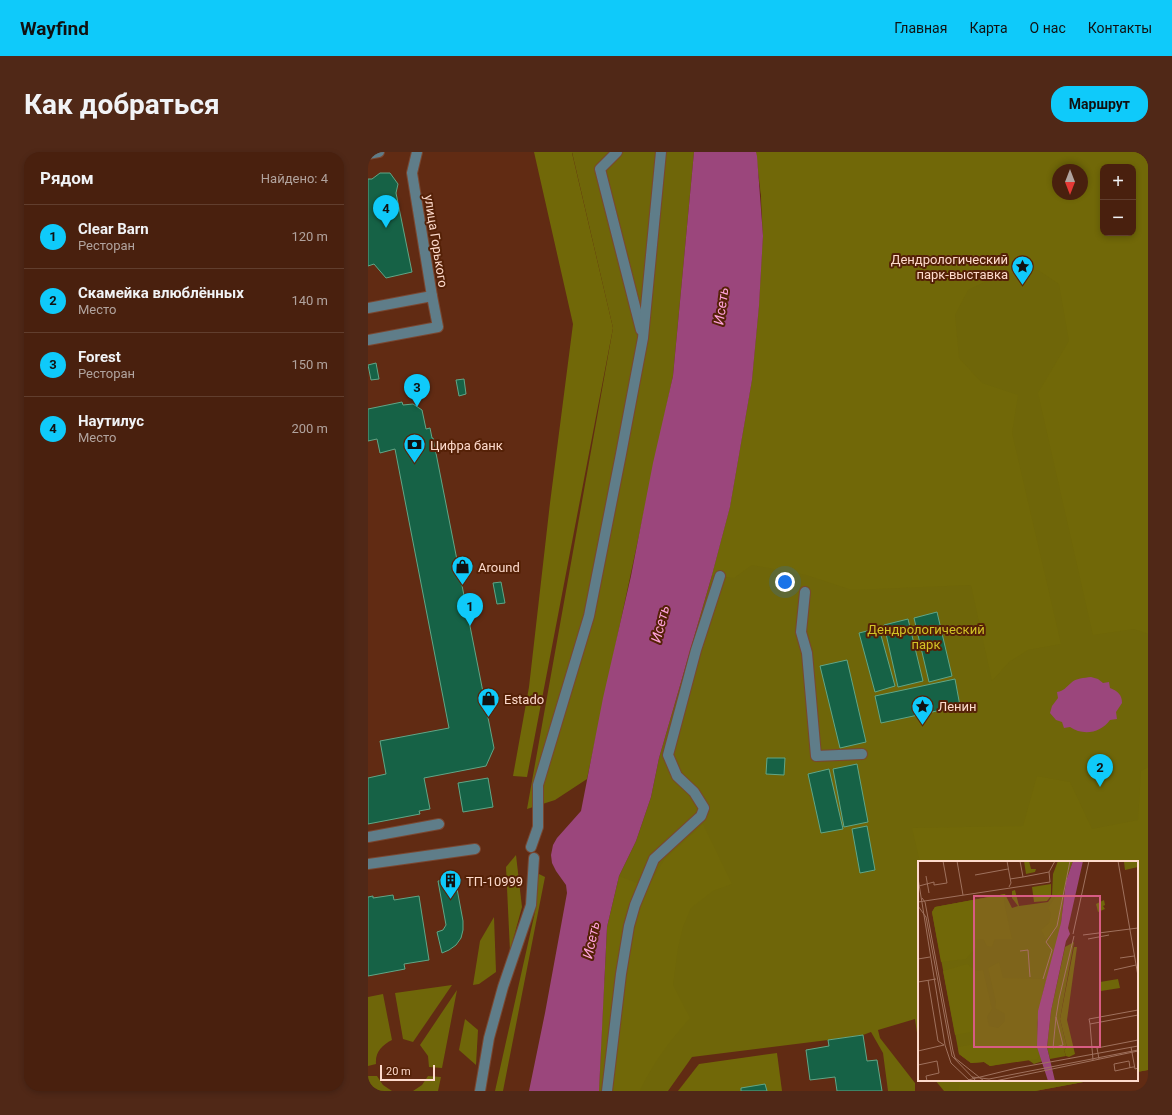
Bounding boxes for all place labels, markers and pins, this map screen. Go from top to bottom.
pin: 4 [373,195,399,228]
place label: Дендрологический парк-выставка [891,252,1008,282]
place icon: Дендрологический парк-выставка [1010,253,1036,286]
pin: 3 [404,374,430,407]
bank icon: Цифра банк [401,432,427,465]
place label: Цифра банк [430,438,503,453]
shop icon: Around [450,554,476,587]
place label: Around [478,560,520,575]
pin: 1 [457,593,483,626]
shop icon: Estado [475,686,501,719]
place label: Estado [504,692,544,707]
place icon: Ленин [909,693,935,726]
place label: Ленин [938,699,977,714]
pin: 2 [1087,754,1113,787]
building icon: ТП-10999 [437,868,463,901]
place label: ТП-10999 [466,874,523,889]

